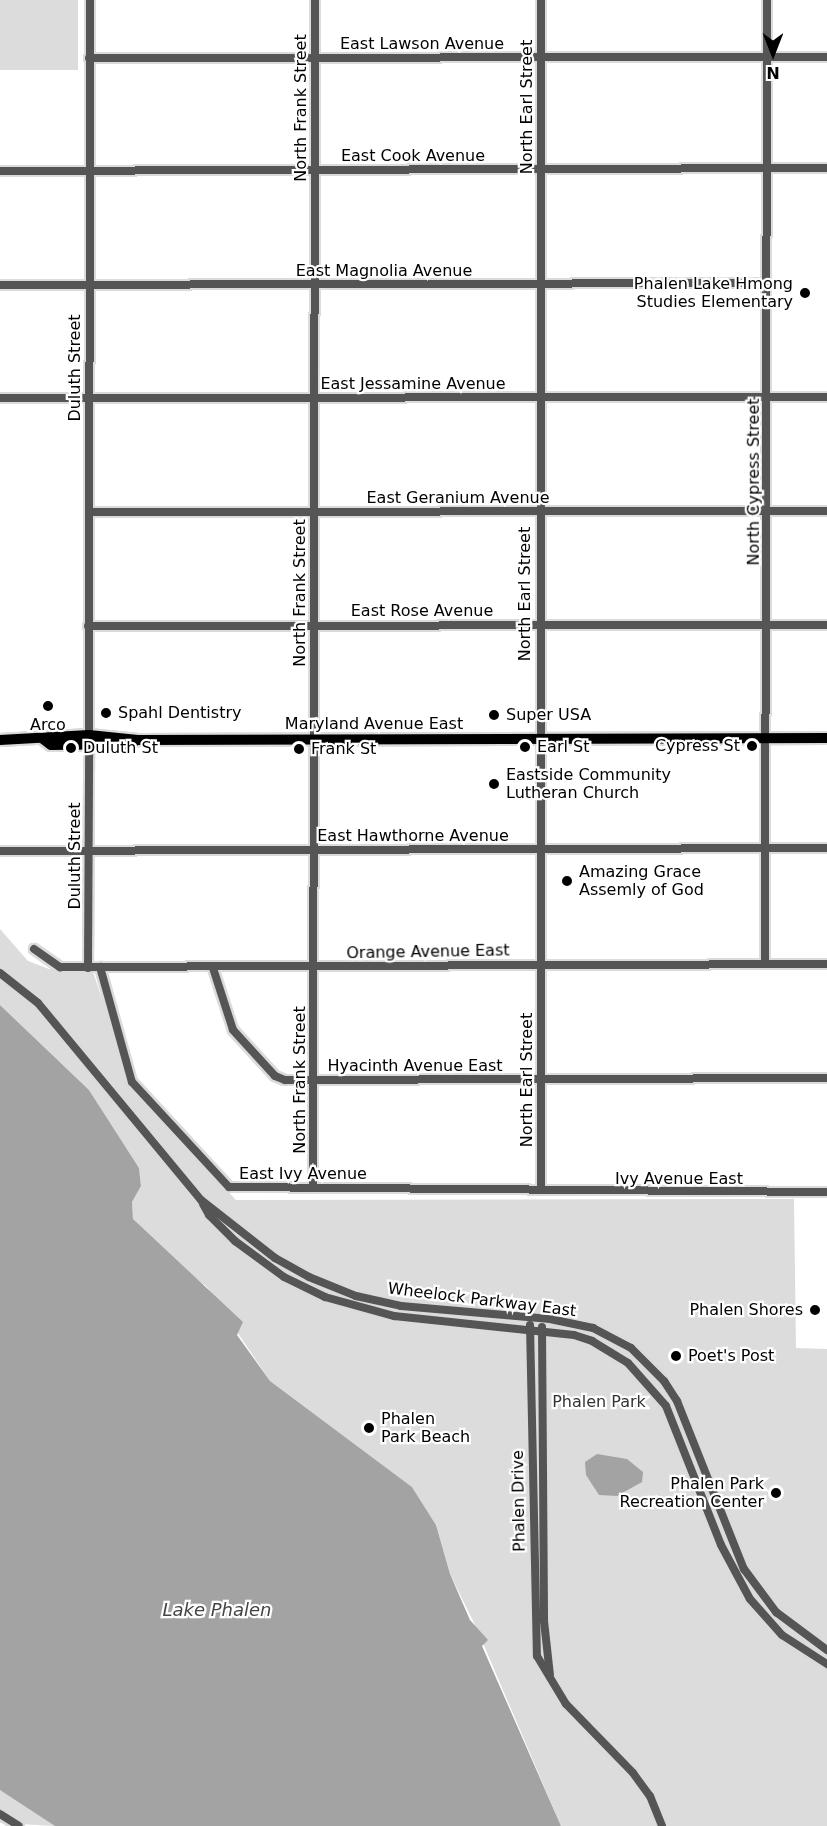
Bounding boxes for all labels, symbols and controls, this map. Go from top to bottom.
north arrow [743,24,803,84]
street label: North Frank Street [291,34,311,182]
street label: East Lawson Avenue [340,34,504,54]
street label: North Earl Street [517,40,537,174]
text: N [766,63,780,82]
street label: East Cook Avenue [341,146,485,166]
street label: East Magnolia Avenue [296,261,472,281]
place label: Phalen Lake Hmong Studies Elementary [634,274,793,312]
marker: Phalen Lake Hmong Studies Elementary [798,286,812,300]
street label: Duluth Street [65,314,85,422]
street label: East Jessamine Avenue [320,374,506,394]
street label: North Cypress Street [744,398,764,566]
street label: East Geranium Avenue [366,488,550,508]
street label: North Frank Street [290,519,310,667]
street label: North Earl Street [515,527,535,661]
street label: East Rose Avenue [351,601,493,621]
marker: Arco [41,699,55,713]
place label: Spahl Dentistry [118,703,241,723]
place label: Super USA [506,705,591,725]
marker: Spahl Dentistry [99,706,113,720]
marker: Super USA [487,708,501,722]
street label: Maryland Avenue East [285,714,463,734]
place label: Arco [30,715,66,735]
place label: Cypress St [655,736,740,756]
place label: Earl St [537,737,589,757]
place label: Duluth St [83,738,158,758]
place label: Frank St [311,739,376,759]
marker: Cypress St [745,739,759,753]
marker: Earl St [518,740,532,754]
marker: Duluth St [64,741,78,755]
marker: Frank St [292,742,306,756]
place label: Eastside Community Lutheran Church [506,765,671,803]
marker: Eastside Community Lutheran Church [487,777,501,791]
street label: Duluth Street [65,802,85,910]
street label: East Hawthorne Avenue [317,826,509,846]
place label: Amazing Grace Assemly of God [579,862,704,900]
marker: Amazing Grace Assemly of God [560,874,574,888]
street label: Orange Avenue East [346,941,510,963]
street label: North Frank Street [290,1006,310,1154]
street label: North Earl Street [517,1013,537,1147]
street label: Hyacinth Avenue East [327,1056,503,1076]
street label: East Ivy Avenue [239,1164,367,1184]
street label: Ivy Avenue East [615,1169,743,1189]
street label: Wheelock Parkway East [387,1279,577,1321]
place label: Phalen Shores [689,1300,803,1320]
marker: Phalen Shores [808,1303,822,1317]
place label: Poet's Post [688,1346,774,1366]
marker: Poet's Post [669,1349,683,1363]
park label: Phalen Park [552,1392,646,1412]
place label: Phalen Park Beach [381,1409,470,1447]
marker: Phalen Park Beach [362,1421,376,1435]
street label: Phalen Drive [509,1450,529,1552]
place label: Phalen Park Recreation Center [620,1474,764,1512]
marker: Phalen Park Recreation Center [769,1486,783,1500]
water label: Lake Phalen [162,1599,272,1621]

